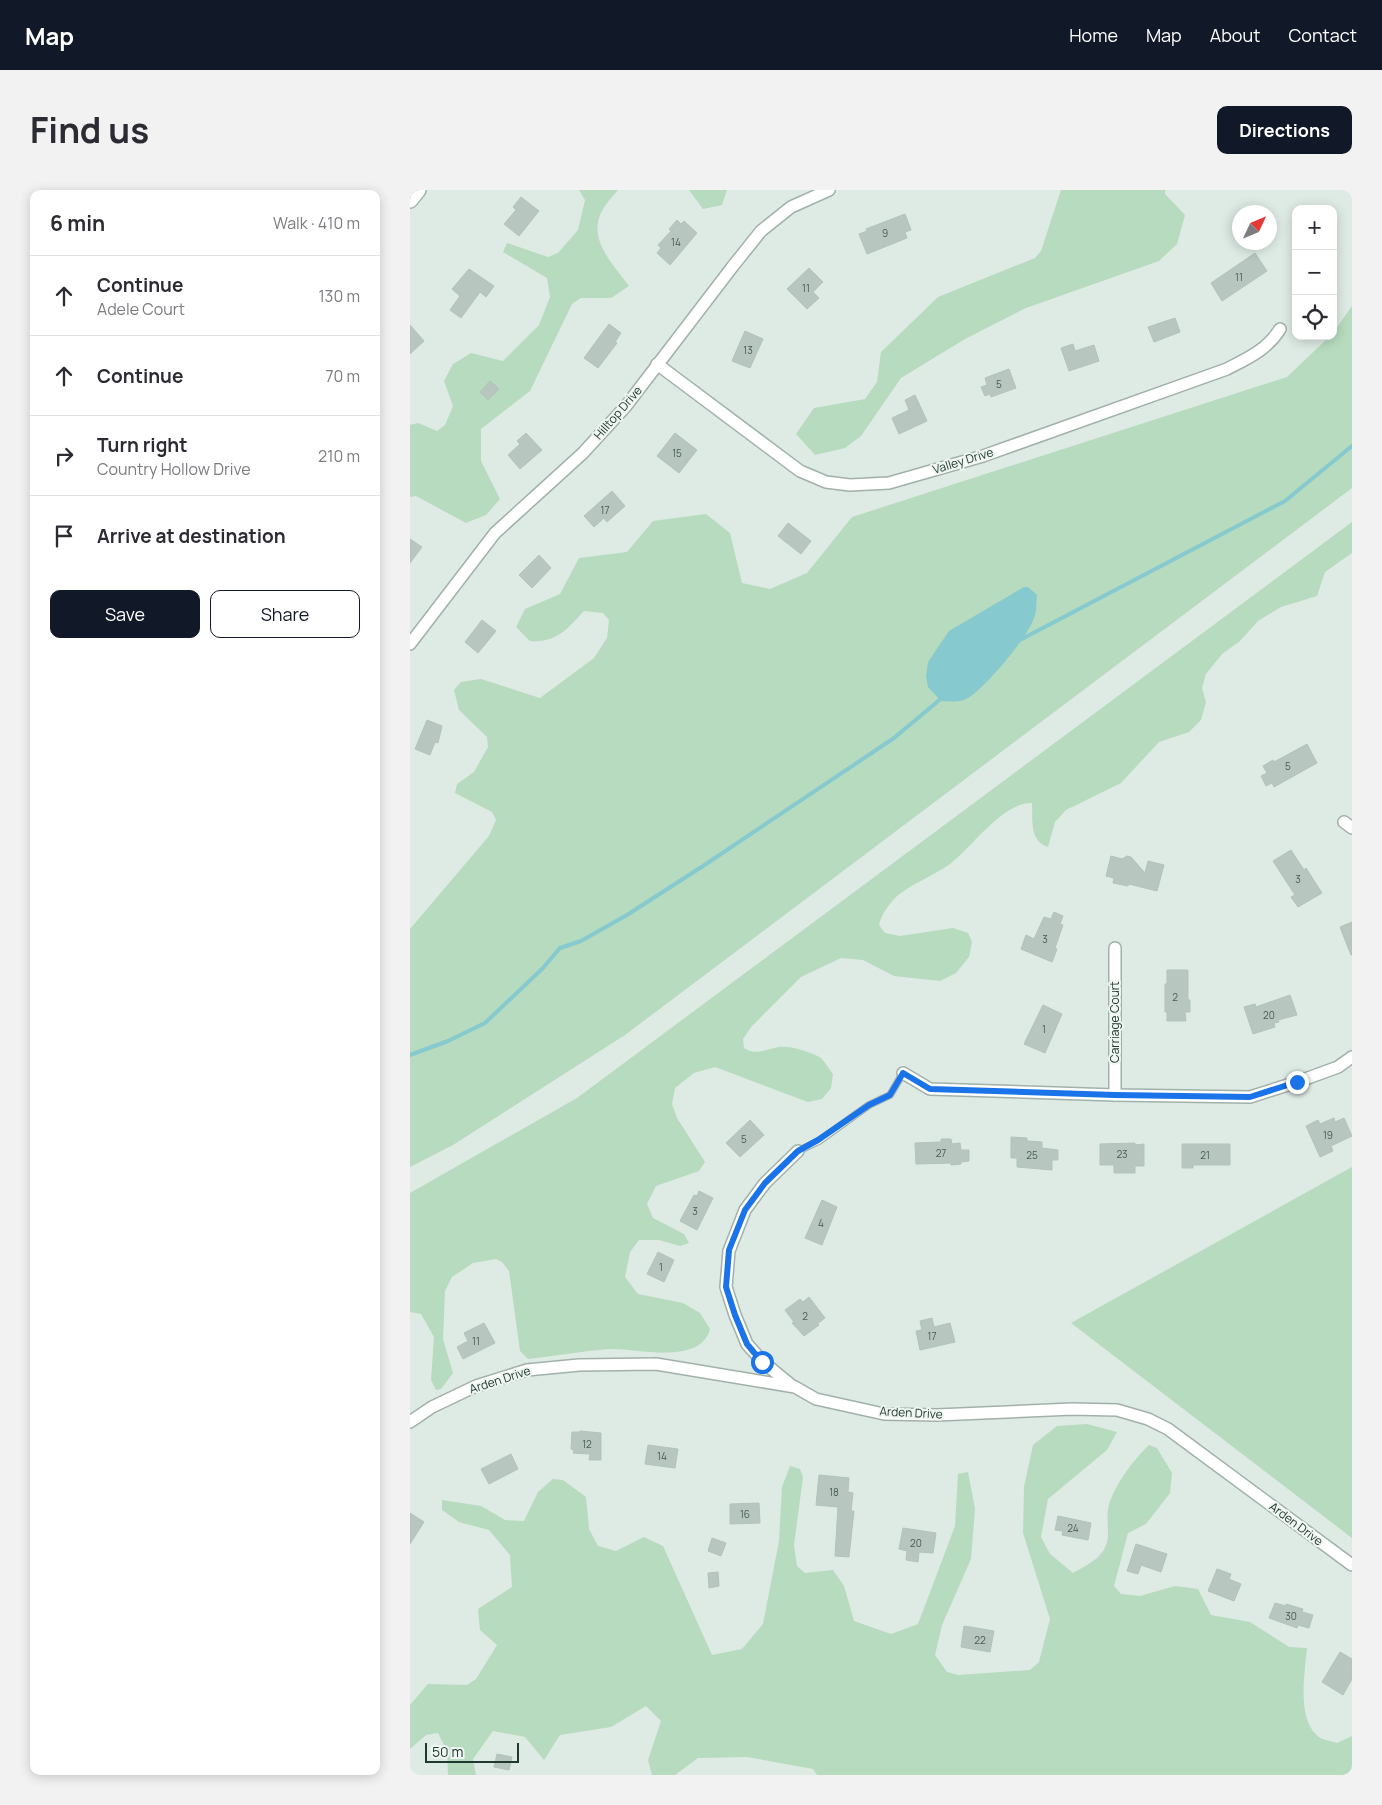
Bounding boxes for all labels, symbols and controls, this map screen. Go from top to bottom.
text: Map [25,19,74,52]
text: Home [1069,23,1118,47]
text: Map [1146,23,1182,47]
text: About [1210,23,1260,47]
text: Contact [1288,23,1357,47]
text: Find us [30,106,149,154]
button: Directions [1217,106,1352,154]
north arrow [1232,205,1277,250]
map controls [1292,205,1337,340]
button: + [1292,205,1337,250]
text: 6 min [50,209,105,237]
text: Walk · 410 m [273,212,360,234]
house number: 9 [882,226,888,240]
house number: 14 [671,235,681,249]
button: − [1292,250,1337,295]
house number: 11 [1235,270,1243,284]
text: Continue [97,272,183,298]
house number: 11 [802,281,810,295]
icon: ahead [50,282,78,310]
text: 130 m [318,285,360,307]
button: locate [1292,295,1337,340]
text: Adele Court [97,298,185,320]
house number: 13 [743,343,753,357]
icon: ahead [50,362,78,390]
text: Continue [97,363,183,389]
text: 70 m [325,365,360,387]
house number: 5 [996,377,1002,391]
street label: Hilltop Drive [590,382,646,443]
text: Turn right [97,432,187,458]
icon: right [50,442,78,470]
street label: Valley Drive [930,443,995,478]
text: 210 m [318,445,360,467]
house number: 15 [672,446,682,460]
text: Country Hollow Drive [97,458,251,480]
house number: 17 [601,503,609,517]
icon: arrive [50,522,78,550]
text: Arrive at destination [97,523,286,549]
button: Save [50,590,200,638]
button: Share [210,590,360,638]
house number: 5 [1285,759,1291,773]
house number: 3 [1295,872,1301,886]
house number: 3 [1042,932,1048,946]
street label: Carriage Court [1106,981,1123,1063]
house number: 2 [1172,990,1178,1004]
house number: 20 [1263,1008,1275,1022]
house number: 1 [1042,1022,1046,1036]
route end [1286,1071,1309,1094]
house number: 19 [1323,1128,1333,1142]
house number: 5 [741,1132,747,1146]
house number: 27 [936,1146,946,1160]
house number: 23 [1116,1147,1128,1161]
house number: 25 [1026,1148,1038,1162]
house number: 21 [1200,1148,1210,1162]
house number: 3 [692,1204,698,1218]
house number: 4 [818,1216,824,1230]
house number: 1 [659,1260,663,1274]
house number: 2 [802,1309,808,1323]
house number: 17 [928,1329,936,1343]
house number: 11 [472,1334,480,1348]
route start [751,1351,774,1374]
street label: Arden Drive [467,1362,533,1397]
street label: Arden Drive [879,1402,943,1423]
house number: 12 [582,1437,592,1451]
house number: 14 [657,1449,667,1463]
house number: 18 [829,1485,839,1499]
street label: Arden Drive [1266,1498,1327,1549]
house number: 16 [740,1507,750,1521]
house number: 24 [1067,1521,1079,1535]
house number: 20 [910,1536,922,1550]
house number: 30 [1285,1609,1297,1623]
house number: 22 [974,1633,986,1647]
scale bar [425,1740,519,1763]
text: 50 m [432,1742,463,1761]

